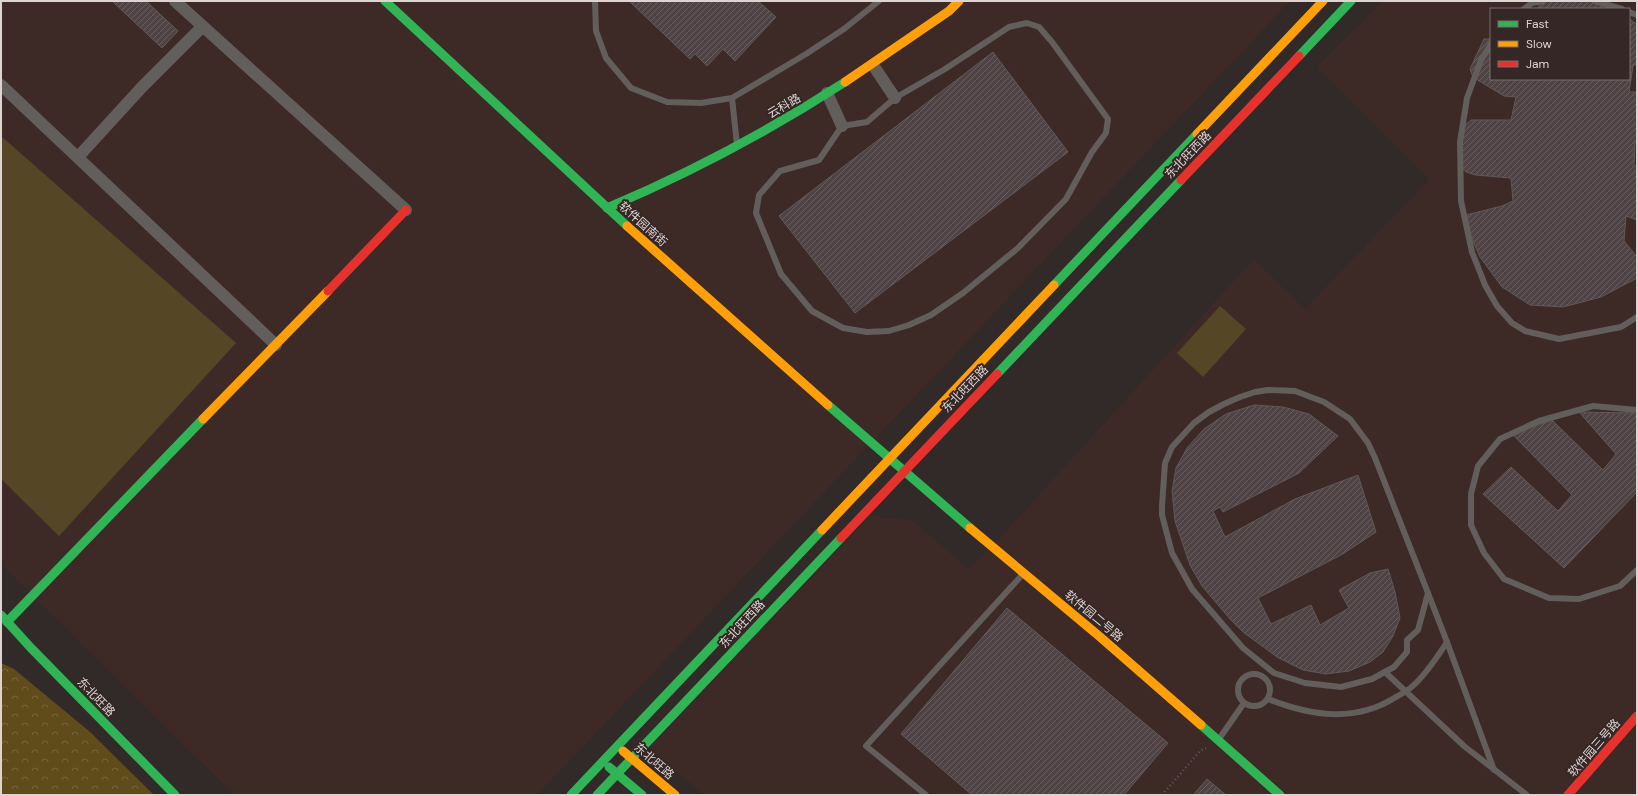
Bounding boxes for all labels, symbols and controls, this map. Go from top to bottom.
legend [1490,8,1630,80]
text: Fast [1526,16,1549,32]
text: Slow [1526,36,1552,52]
text: Jam [1526,56,1549,72]
street label: 云科路 [764,90,804,122]
street label: 东北旺西路 [1161,128,1215,182]
street label: 软件园南街 [615,198,671,250]
street label: 东北旺西路 [938,362,992,416]
street label: 软件园二号路 [1061,587,1127,645]
street label: 东北旺西路 [716,597,768,651]
street label: 东北旺路 [74,674,118,720]
street label: 软件园三号路 [1564,716,1624,780]
street label: 东北旺路 [631,739,677,783]

